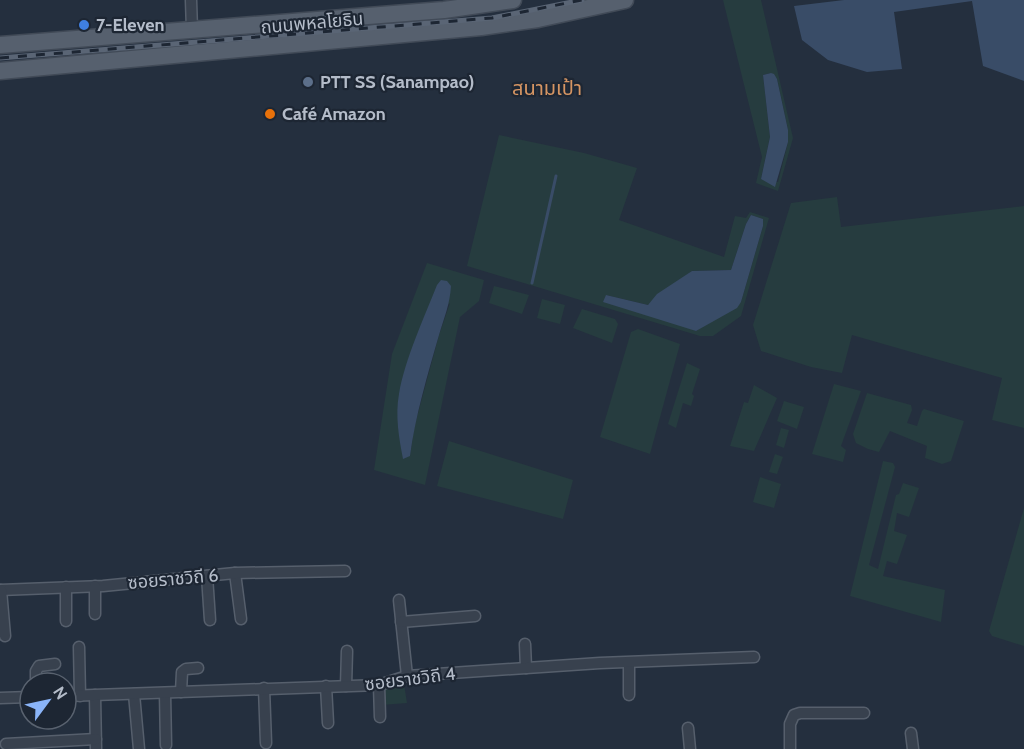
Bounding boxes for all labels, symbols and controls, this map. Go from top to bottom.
street label: ถนนพหลโยธิน [260,8,364,38]
place label: 7-Eleven [96,14,164,36]
marker: 7-Eleven [77,18,91,32]
place label: PTT SS (Sanampao) [320,71,474,93]
marker: PTT SS (Sanampao) [301,75,315,89]
district label: สนามเป้า [512,76,582,100]
place label: Café Amazon [282,103,386,125]
marker: Café Amazon [263,107,277,121]
street label: ซอยราชวิถี 6 [127,564,219,594]
street label: ซอยราชวิถี 4 [363,663,457,695]
north arrow [18,671,78,731]
text: N [49,683,71,703]

